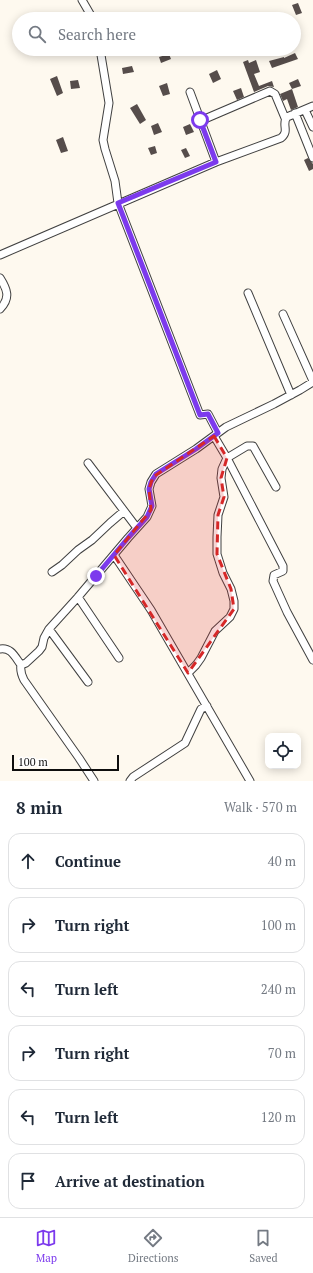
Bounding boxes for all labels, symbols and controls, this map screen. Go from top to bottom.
search box [12,12,301,56]
icon: search [26,23,48,45]
text: Search here [58,24,136,44]
route start [191,111,209,129]
route end [87,567,105,585]
map controls [265,733,301,769]
button: locate [265,733,301,769]
scale bar [12,753,119,772]
text: 100 m [18,755,48,769]
text: 8 min [16,796,63,819]
text: Walk · 570 m [224,798,297,816]
icon: ahead [17,850,39,872]
text: Continue [55,851,121,871]
text: 40 m [268,852,296,870]
icon: right [17,914,39,936]
text: Turn right [55,915,130,935]
text: 100 m [261,916,296,934]
icon: left [17,978,39,1000]
text: Turn left [55,979,119,999]
text: 240 m [261,980,296,998]
icon: right [17,1042,39,1064]
text: Turn right [55,1043,130,1063]
text: 70 m [268,1044,296,1062]
icon: left [17,1106,39,1128]
text: Turn left [55,1107,119,1127]
text: 120 m [261,1108,296,1126]
icon: arrive [17,1170,39,1192]
text: Arrive at destination [55,1171,205,1191]
tab: Map [35,1227,57,1265]
tab: Directions [128,1227,179,1265]
tab: Saved [249,1227,278,1265]

